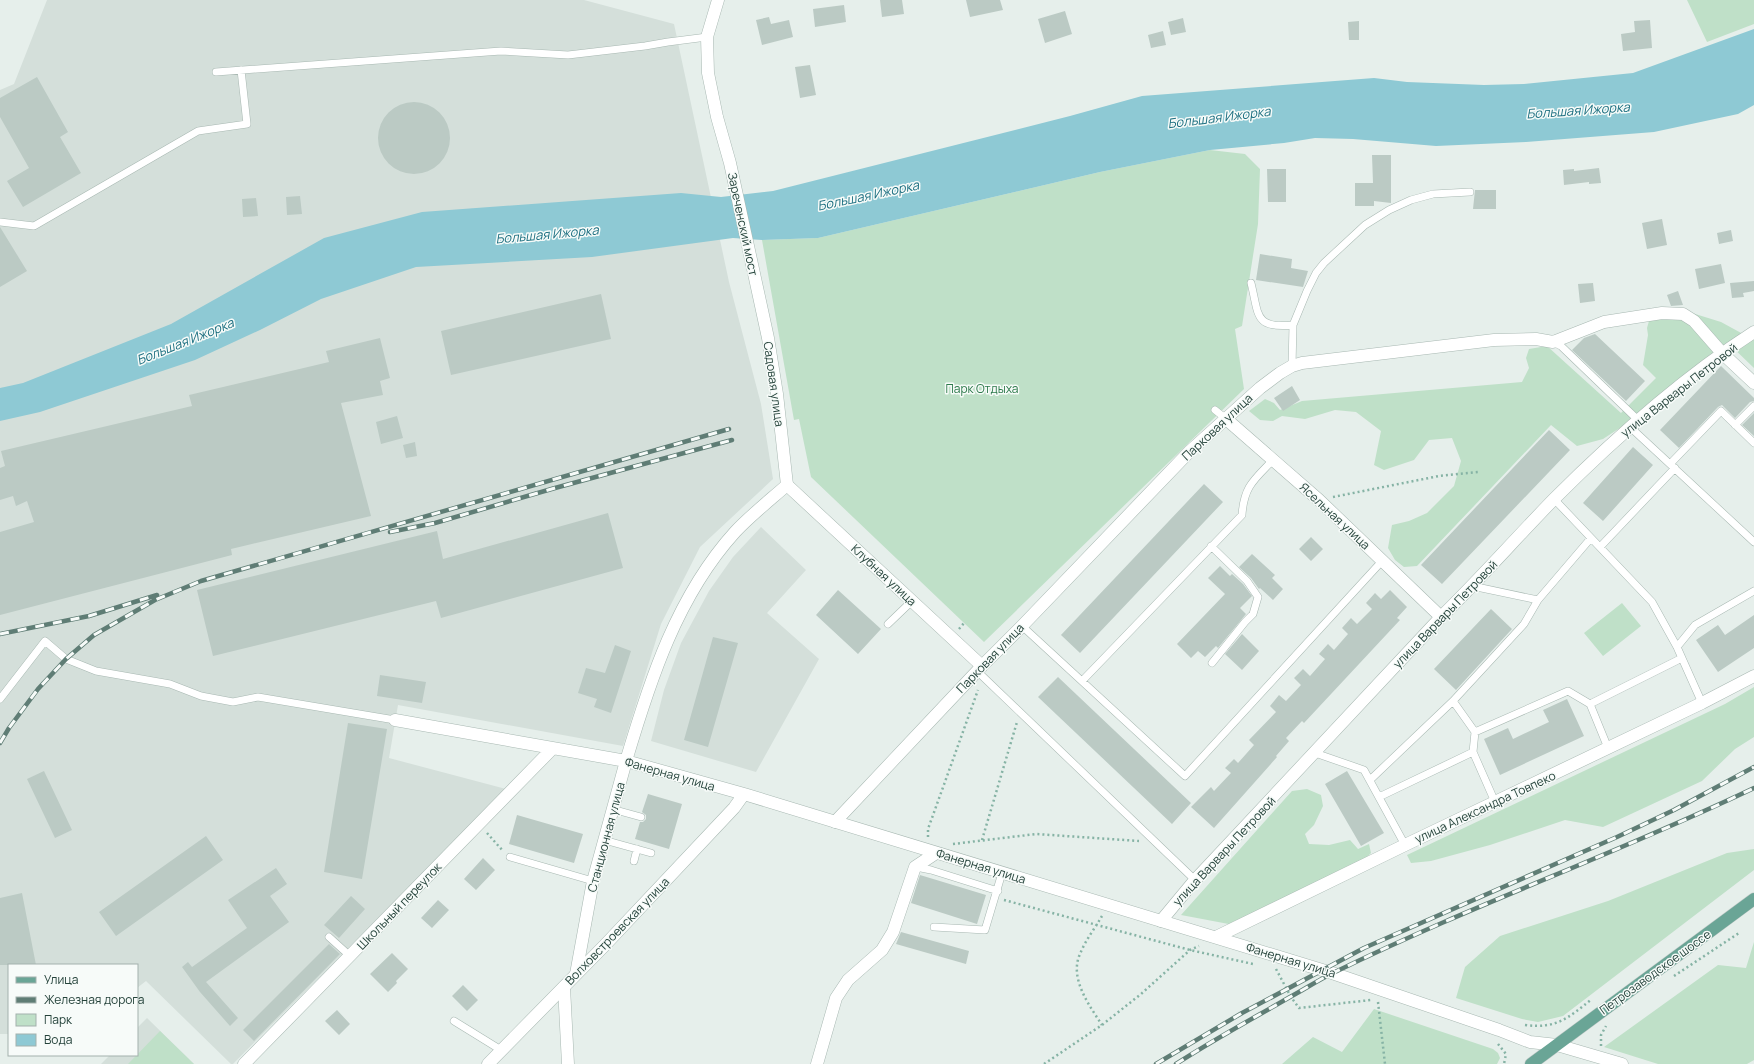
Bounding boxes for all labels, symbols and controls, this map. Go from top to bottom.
water label: Большая Ижорка [1526,97,1631,123]
water label: Большая Ижорка [1167,102,1272,132]
street label: Зареченский мост [724,171,762,277]
water label: Большая Ижорка [816,175,921,215]
water label: Большая Ижорка [495,220,600,247]
water label: Большая Ижорка [134,313,237,369]
street label: улица Варвары Петровой [1617,339,1741,441]
street label: Садовая улица [760,340,788,428]
park label: Парк Отдыха [945,380,1019,397]
street label: Парковая улица [1178,390,1256,464]
street label: Ясельная улица [1296,479,1374,553]
street label: Клубная улица [848,540,920,610]
street label: улица Варвары Петровой [1389,556,1501,672]
street label: Парковая улица [952,619,1028,697]
street label: Фанерная улица [623,753,717,795]
street label: улица Александра Товпеко [1412,767,1558,847]
street label: Станционная улица [583,780,629,894]
street label: улица Варвары Петровой [1169,793,1279,909]
street label: Фанерная улица [934,844,1028,888]
street label: Школьный переулок [353,858,446,953]
street label: Волховстроевская улица [561,874,673,988]
street label: Петрозаводское шоссе [1596,926,1714,1018]
street label: Фанерная улица [1244,938,1338,982]
legend [8,964,138,1056]
text: Улица [44,971,78,988]
text: Железная дорога [44,991,144,1008]
text: Парк [44,1011,73,1028]
text: Вода [44,1031,72,1048]

